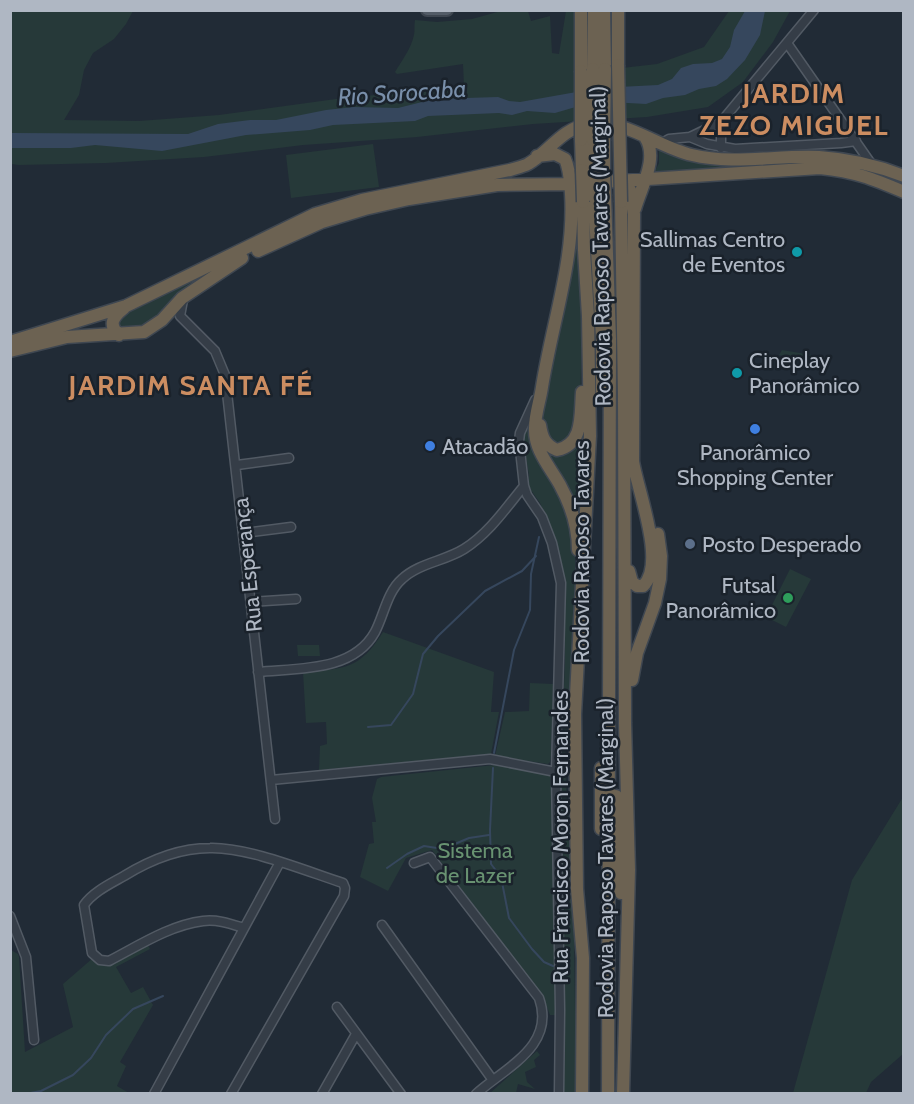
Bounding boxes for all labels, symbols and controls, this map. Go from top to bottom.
water label: Rio Sorocaba [337,74,467,111]
district label: JARDIM ZEZO MIGUEL [699,76,889,142]
street label: Rodovia Raposo Tavares (Marginal) [584,85,617,407]
place label: Sallimas Centro de Eventos [640,226,785,278]
marker: Sallimas Centro de Eventos [790,245,804,259]
place label: Cineplay Panorâmico [749,347,859,399]
marker: Cineplay Panorâmico [730,366,744,380]
district label: JARDIM SANTA FÉ [68,368,313,402]
marker: Panorâmico Shopping Center [748,422,762,436]
place label: Atacadão [442,433,528,460]
marker: Atacadão [423,439,437,453]
place label: Panorâmico Shopping Center [677,439,833,491]
street label: Rodovia Raposo Tavares [568,440,595,664]
street label: Rua Esperança [227,496,268,633]
place label: Posto Desperado [702,531,861,558]
marker: Posto Desperado [683,537,697,551]
place label: Futsal Panorâmico [666,572,777,624]
marker: Futsal Panorâmico [781,591,795,605]
street label: Rua Francisco Moron Fernandes [547,690,574,984]
street label: Rodovia Raposo Tavares (Marginal) [592,698,619,1018]
park label: Sistema de Lazer [436,837,514,889]

